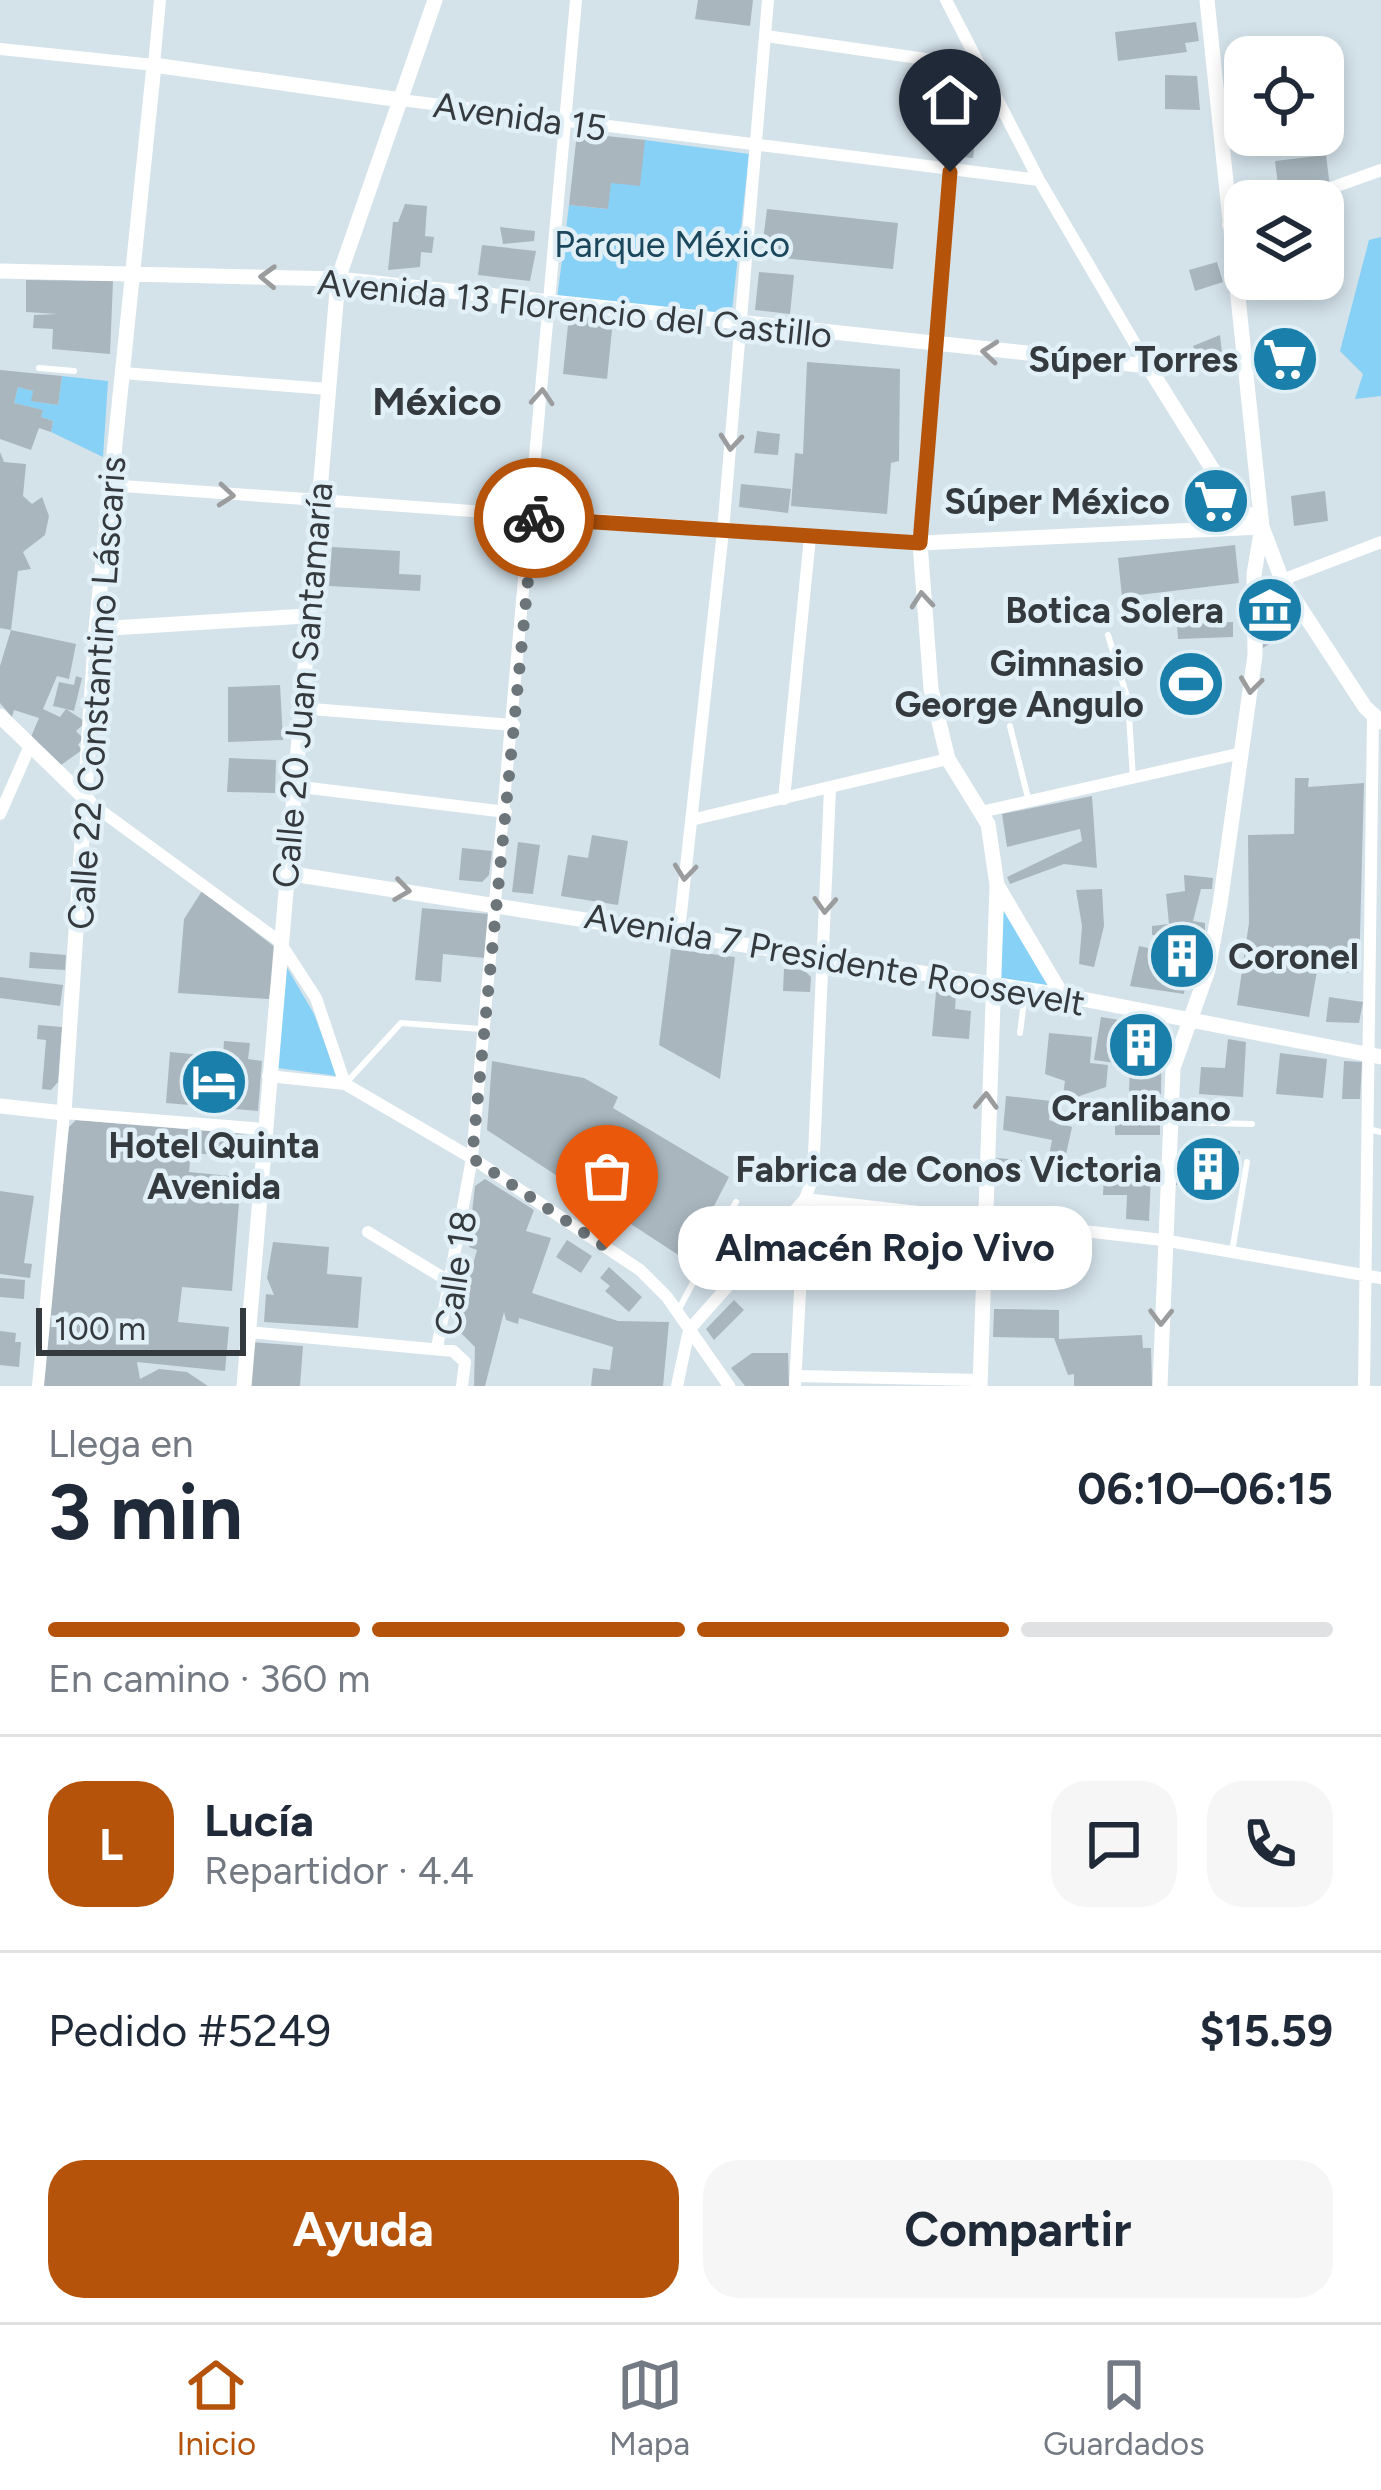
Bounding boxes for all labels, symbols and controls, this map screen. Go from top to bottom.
map controls [1224,36,1344,300]
button: locate [1224,36,1344,156]
pin [899,49,1001,172]
icon: home [917,67,983,133]
street label: Avenida 15 [431,83,609,150]
button: layers [1224,180,1344,300]
park label: Parque México [554,223,790,266]
street label: Avenida 13 Florencio del Castillo [315,260,834,357]
one-way arrow [258,264,277,290]
supermarket icon: Súper Torres [1250,324,1320,394]
place label: Súper Torres [1028,338,1238,381]
one-way arrow [980,340,999,365]
district label: México [372,378,502,425]
one-way arrow [528,387,554,406]
one-way arrow [719,433,744,452]
street label: Calle 22 Constantino Láscaris [59,455,134,931]
courier [474,458,594,578]
supermarket icon: Súper México [1181,466,1251,536]
street label: Calle 20 Juan Santamaría [263,480,342,890]
place label: Súper México [944,480,1170,523]
one-way arrow [217,482,236,507]
icon: bike [501,485,567,551]
museum icon: Botica Solera [1235,575,1305,645]
place label: Botica Solera [1005,589,1224,632]
one-way arrow [910,590,935,609]
place label: Gimnasio George Angulo [895,642,1144,726]
sports icon: Gimnasio George Angulo [1156,649,1226,719]
one-way arrow [1238,675,1264,695]
one-way arrow [673,862,699,882]
one-way arrow [393,876,412,902]
street label: Avenida 7 Presidente Roosevelt [581,894,1088,1025]
one-way arrow [812,896,838,915]
building icon: Coronel [1147,921,1217,991]
place label: Coronel [1228,935,1359,978]
building icon: Cranlibano [1106,1010,1176,1080]
hotel icon: Hotel Quinta Avenida [179,1047,249,1117]
place label: Cranlibano [1051,1087,1231,1130]
one-way arrow [972,1091,998,1110]
place label: Hotel Quinta Avenida [108,1124,320,1208]
pin [556,1125,658,1248]
building icon: Fabrica de Conos Victoria [1173,1134,1243,1204]
icon: bag [574,1143,640,1209]
place label: Fabrica de Conos Victoria [735,1148,1162,1191]
callout: Almacén Rojo Vivo [679,1206,1093,1290]
street label: Calle 18 [425,1208,486,1338]
text: Almacén Rojo Vivo [715,1224,1055,1271]
scale bar [36,1302,246,1355]
one-way arrow [1149,1308,1175,1327]
text: 100 m [54,1309,146,1348]
text: Llega en [48,1420,194,1467]
text: 06:10–06:15 [1077,1461,1333,1515]
text: 3 min [48,1465,243,1559]
text: En camino · 360 m [48,1655,370,1702]
button: chat [1051,1781,1177,1907]
button: phone [1207,1781,1333,1907]
text: Lucía [204,1793,314,1847]
text: L [99,1817,123,1871]
text: Repartidor · 4.4 [204,1847,474,1894]
text: Pedido #5249 [48,2003,331,2057]
text: $15.59 [1200,2003,1333,2057]
button: Ayuda [48,2160,679,2298]
button: Compartir [703,2160,1333,2298]
tab: Inicio [176,2352,256,2463]
tab: Mapa [609,2352,690,2463]
tab: Guardados [1043,2352,1205,2463]

